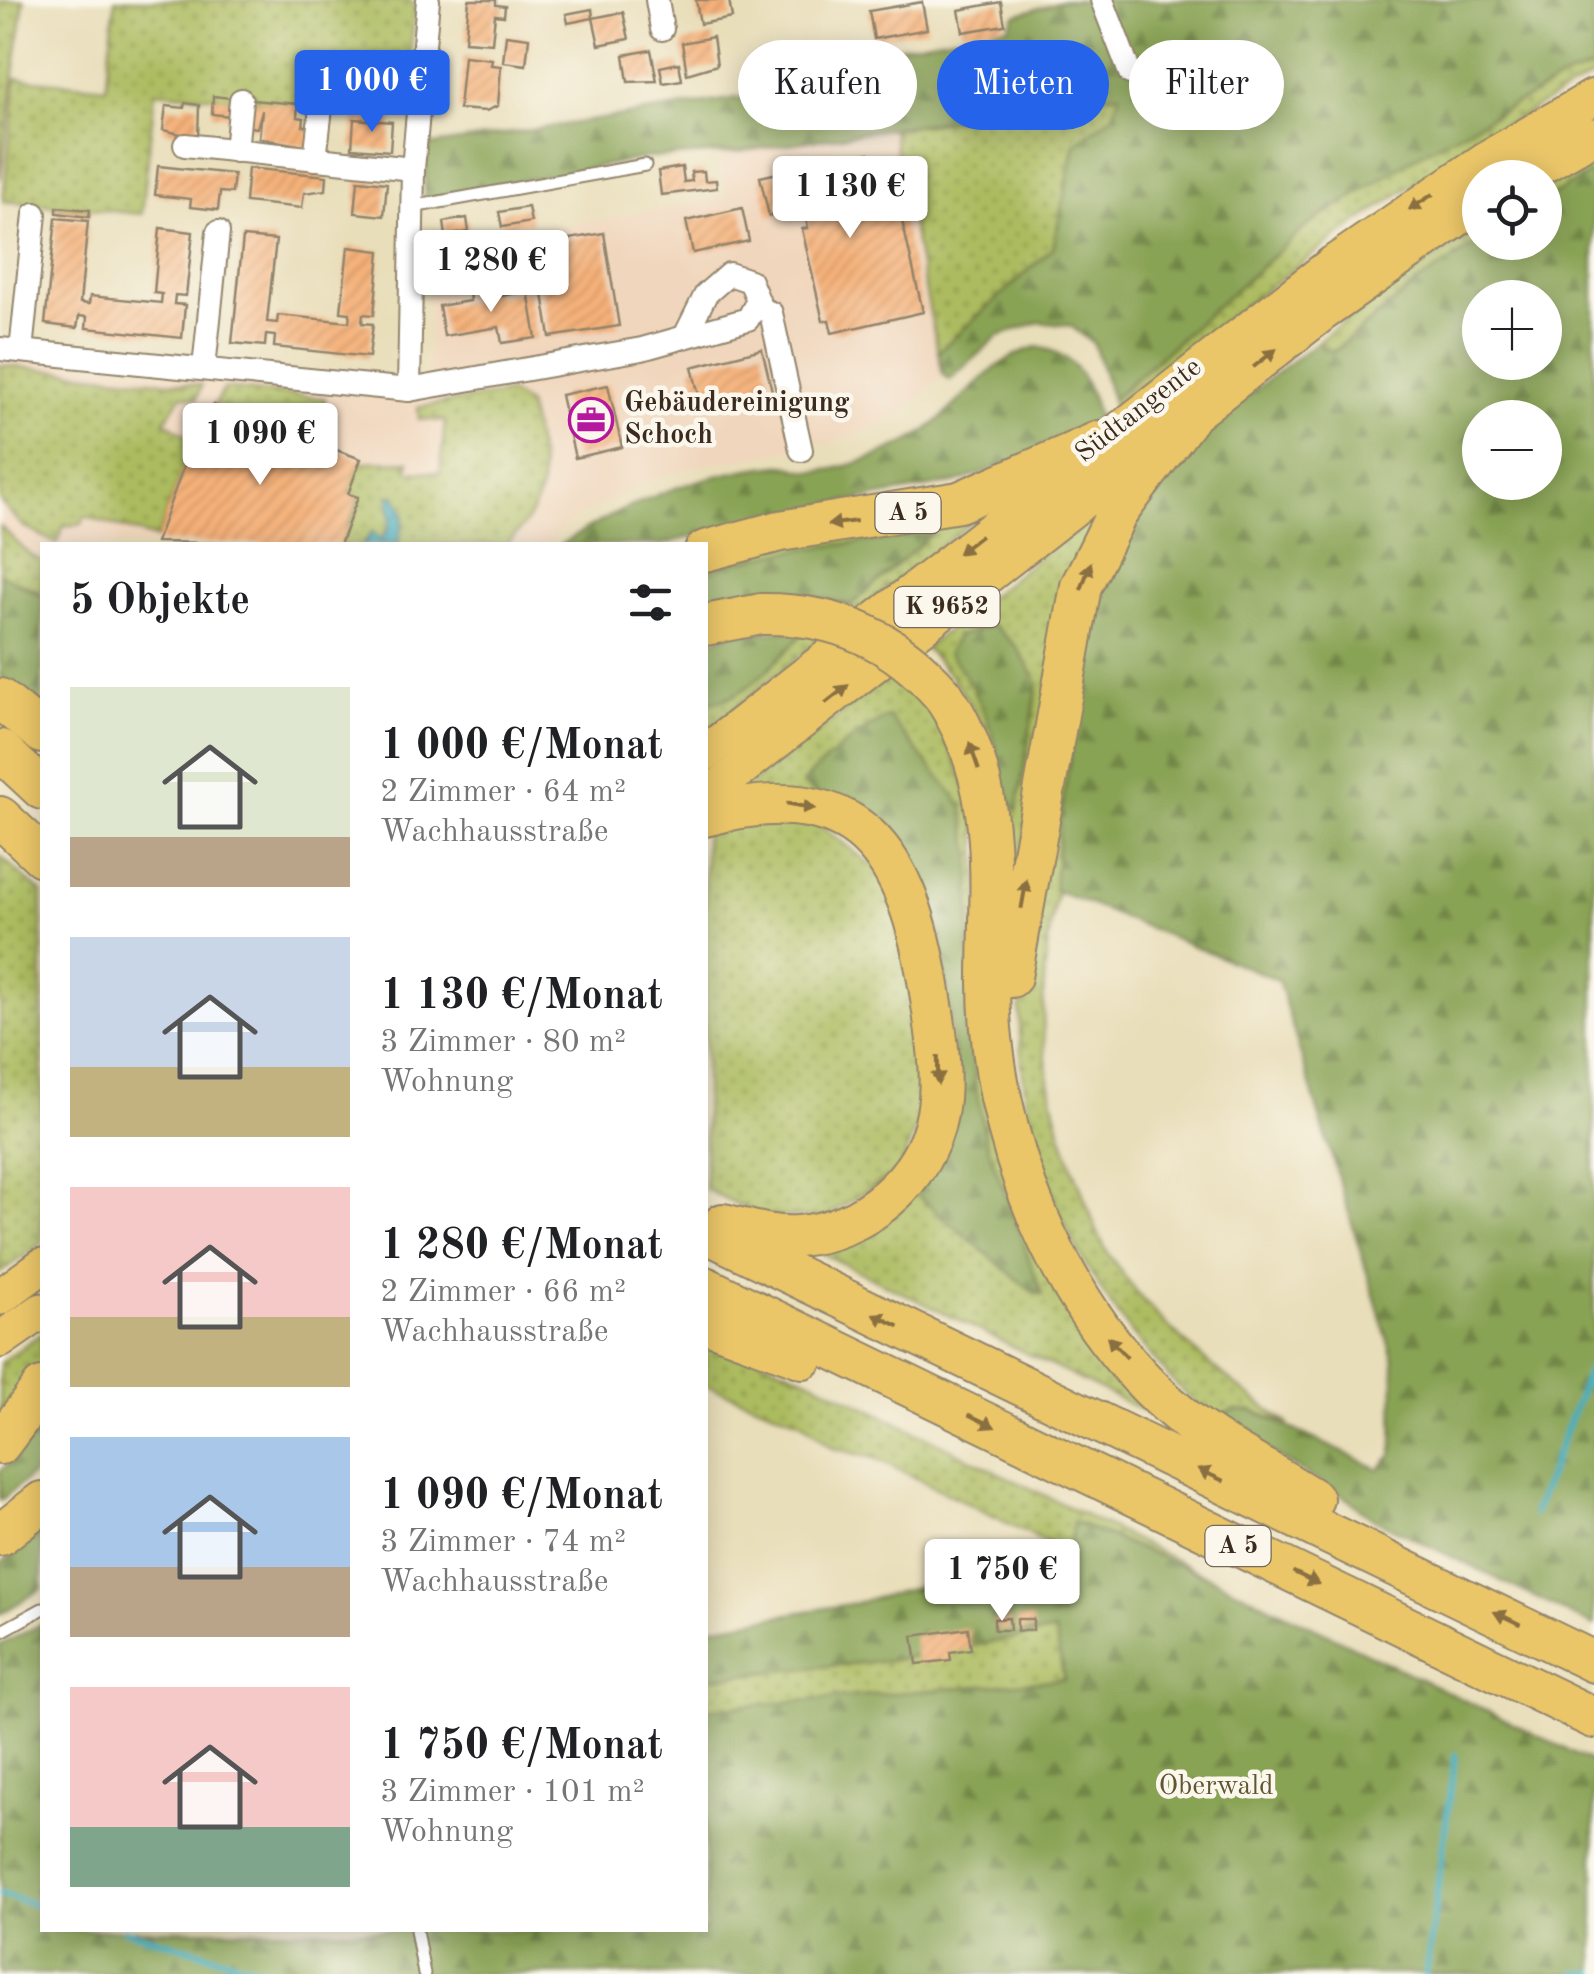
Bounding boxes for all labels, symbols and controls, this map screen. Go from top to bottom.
chip: Kaufen [738,40,917,130]
chip: Mieten [937,40,1109,130]
chip: Filter [1129,40,1284,130]
pin: 1 000 € [280,50,464,135]
text: 1 000 € [317,66,427,98]
pin: 1 130 € [758,156,942,241]
map controls [1462,160,1562,500]
button: locate [1462,160,1562,260]
text: 1 130 € [795,172,905,204]
one-way arrow [1407,193,1434,211]
pin: 1 280 € [399,230,583,315]
text: 1 280 € [436,246,546,278]
button: + [1462,280,1562,380]
one-way arrow [1252,348,1278,369]
street label: Südtangente [1071,353,1207,469]
place label: Gebäudereinigung Schoch [624,390,850,450]
office icon: Gebäudereinigung Schoch [568,397,614,443]
button: − [1462,400,1562,500]
pin: 1 090 € [168,403,352,488]
text: 1 090 € [205,419,315,451]
road number: A 5 [876,493,940,533]
one-way arrow [826,515,858,531]
one-way arrow [956,534,981,555]
one-way arrow [1079,560,1094,590]
icon: filters [623,575,678,630]
text: 5 Objekte [70,581,250,623]
road number: K 9652 [894,587,1000,627]
one-way arrow [824,684,850,704]
text: 1 000 €/Monat [380,726,663,768]
icon: home [150,727,270,847]
one-way arrow [966,740,981,770]
text: 2 Zimmer · 64 m² [380,777,626,809]
one-way arrow [785,799,817,814]
text: Wachhausstraße [380,817,609,849]
one-way arrow [1017,878,1032,910]
text: 1 130 €/Monat [380,976,663,1018]
icon: home [150,977,270,1097]
text: 3 Zimmer · 80 m² [380,1027,626,1059]
one-way arrow [930,1055,946,1087]
text: Wohnung [380,1067,513,1099]
text: 1 280 €/Monat [380,1226,663,1268]
icon: home [150,1227,270,1347]
text: 2 Zimmer · 66 m² [380,1277,626,1309]
one-way arrow [872,1312,901,1329]
text: Wachhausstraße [380,1317,609,1349]
one-way arrow [1106,1335,1129,1359]
one-way arrow [968,1412,997,1429]
one-way arrow [1197,1466,1226,1483]
text: 1 090 €/Monat [380,1476,663,1518]
icon: home [150,1477,270,1597]
road number: A 5 [1206,1526,1270,1566]
text: 3 Zimmer · 74 m² [380,1527,626,1559]
pin: 1 750 € [910,1539,1094,1624]
text: 1 750 € [947,1555,1057,1587]
text: Wachhausstraße [380,1567,609,1599]
one-way arrow [1292,1570,1321,1587]
one-way arrow [1492,1610,1521,1627]
text: 1 750 €/Monat [380,1726,663,1768]
icon: home [150,1727,270,1847]
park label: Oberwald [1158,1773,1274,1801]
text: 3 Zimmer · 101 m² [380,1777,645,1809]
text: Wohnung [380,1817,513,1849]

